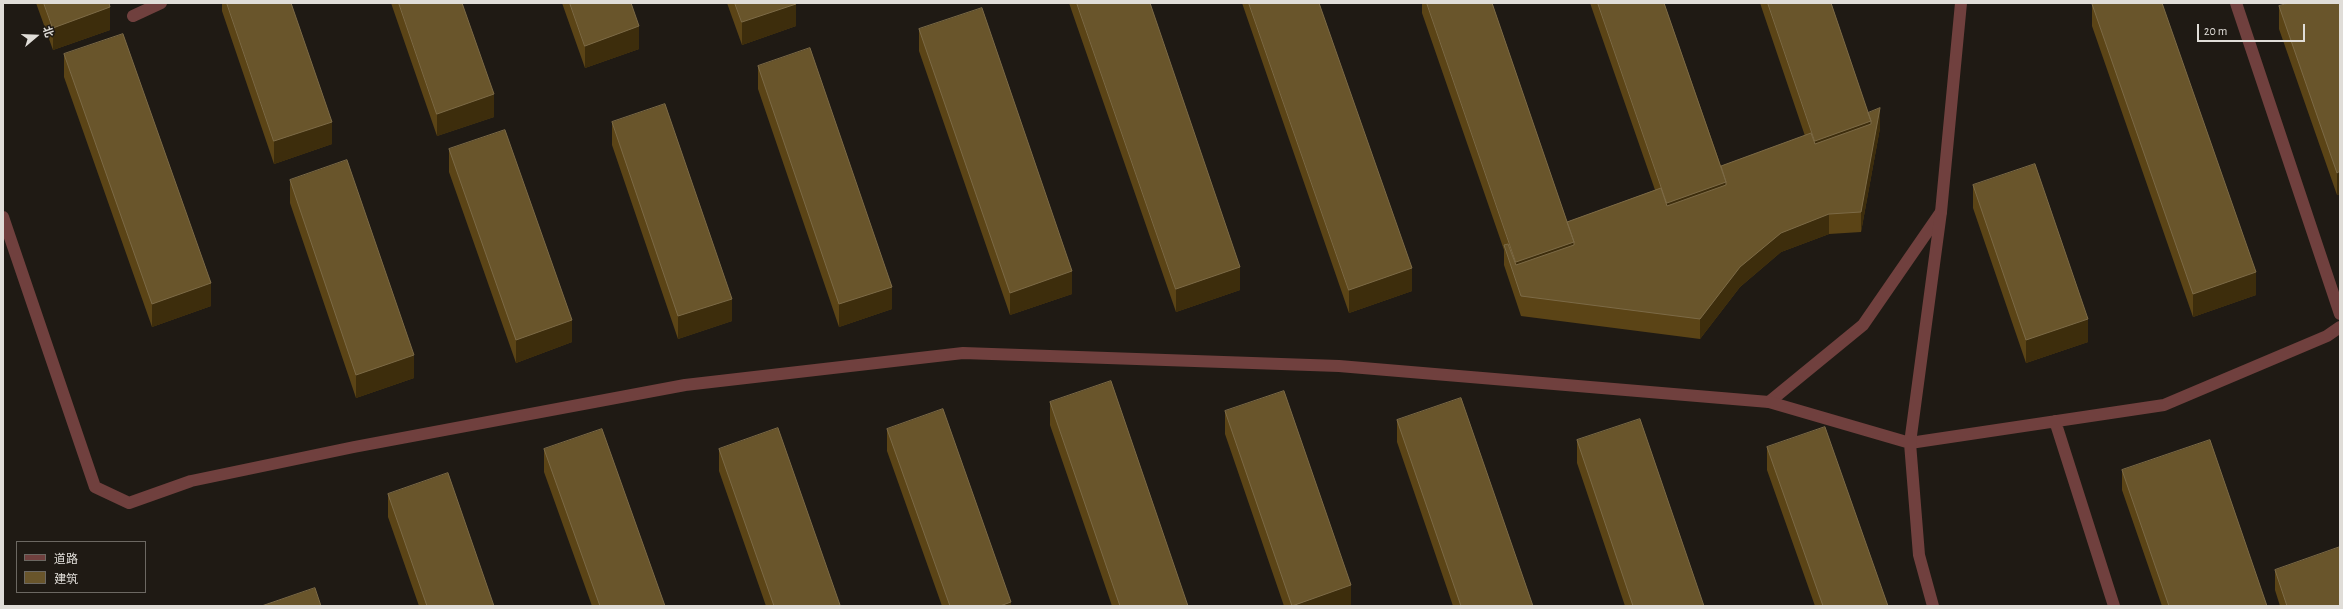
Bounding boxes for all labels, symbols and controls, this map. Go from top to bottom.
north arrow [16,16,56,56]
scale bar [2199,16,2307,42]
text: 北 [41,25,55,39]
text: 20 m [2204,25,2227,37]
legend [16,541,146,593]
text: 道路 [54,553,78,565]
text: 建筑 [54,573,78,585]

